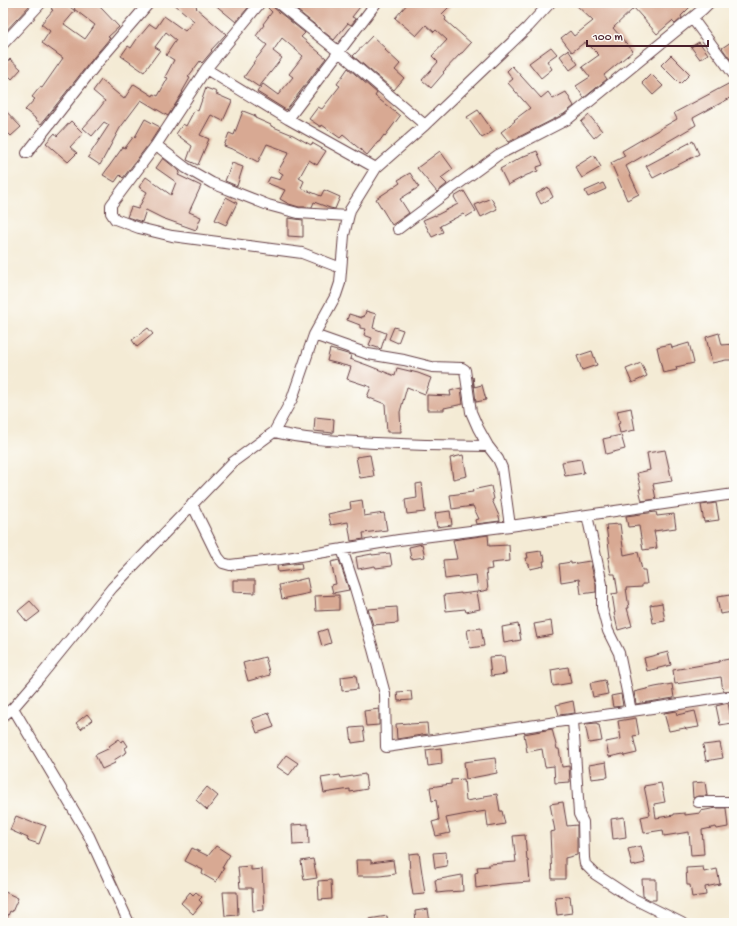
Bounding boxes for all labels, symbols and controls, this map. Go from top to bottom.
scale bar [587,22,708,48]
text: 100 m [592,31,623,45]

